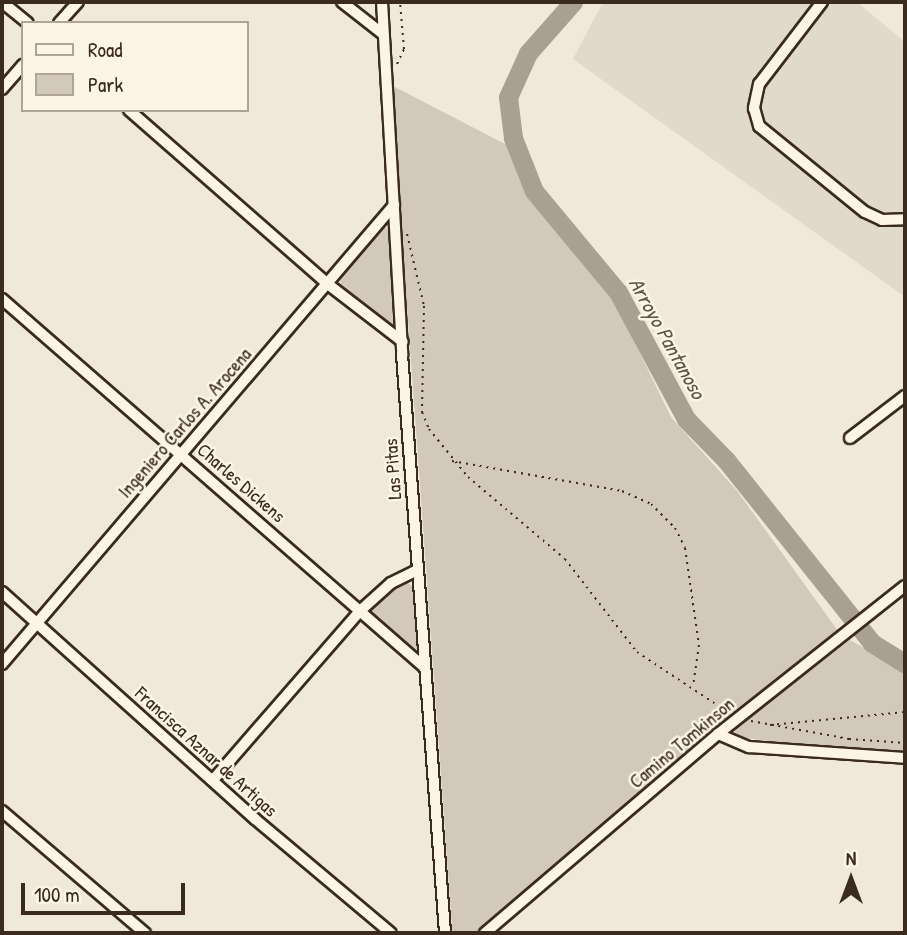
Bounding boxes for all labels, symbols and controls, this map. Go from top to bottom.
legend [21,21,248,112]
text: Road [88,35,122,64]
text: Park [88,70,123,99]
water label: Arroyo Pantanoso [623,273,711,403]
street label: Ingeniero Carlos A. Arocena [114,343,256,503]
street label: Charles Dickens [192,438,290,528]
street label: Las Pitas [380,438,406,500]
street label: Francisca Aznar de Artigas [130,682,282,822]
street label: Camino Tomkinson [625,693,739,793]
north arrow [816,844,886,914]
text: N [846,845,856,871]
scale bar [24,869,189,913]
text: 100 m [34,880,80,909]

